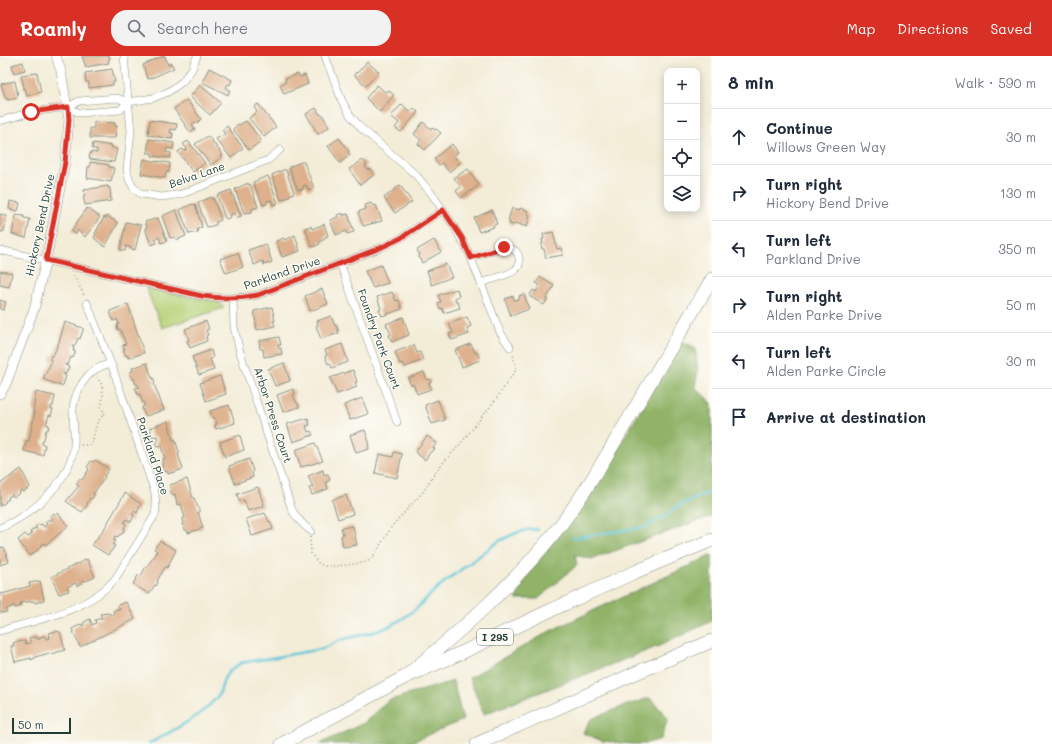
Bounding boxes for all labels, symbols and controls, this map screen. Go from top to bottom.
search box [111,10,391,46]
text: Roamly [20,16,87,41]
icon: search [125,17,147,39]
text: Search here [157,18,248,38]
text: Map [847,19,875,38]
text: Directions [897,19,968,38]
text: Saved [990,19,1032,38]
map controls [664,68,700,212]
button: + [664,68,700,104]
text: 8 min [728,71,774,93]
text: Walk · 590 m [955,74,1036,91]
route start [22,103,40,121]
button: − [664,104,700,140]
text: Continue [766,118,833,138]
icon: ahead [728,126,750,148]
text: 30 m [1006,128,1036,145]
text: Willows Green Way [766,138,886,155]
button: locate [664,140,700,176]
street label: Belva Lane [167,158,227,191]
street label: Hickory Bend Drive [21,172,58,277]
text: Turn right [766,174,843,194]
button: layers [664,176,700,212]
icon: right [728,182,750,204]
text: 130 m [1000,184,1036,201]
text: Hickory Bend Drive [766,194,889,211]
text: Turn left [766,230,831,250]
route end [495,238,513,256]
icon: left [728,238,750,260]
text: 350 m [998,240,1036,257]
text: Parkland Drive [766,250,861,267]
street label: Parkland Drive [241,252,322,293]
text: Turn right [766,286,843,306]
street label: Foundry Park Court [354,287,405,391]
icon: right [728,294,750,316]
text: 50 m [1006,296,1036,313]
text: Alden Parke Drive [766,306,882,323]
text: Turn left [766,342,831,362]
icon: left [728,350,750,372]
text: 30 m [1006,352,1036,369]
text: Alden Parke Circle [766,362,886,379]
street label: Arbor Press Court [251,365,296,465]
icon: arrive [728,406,750,428]
text: Arrive at destination [766,407,926,427]
street label: Parkland Place [134,415,173,497]
road number: I 295 [477,629,513,645]
scale bar [12,716,71,735]
text: 50 m [18,717,44,732]

